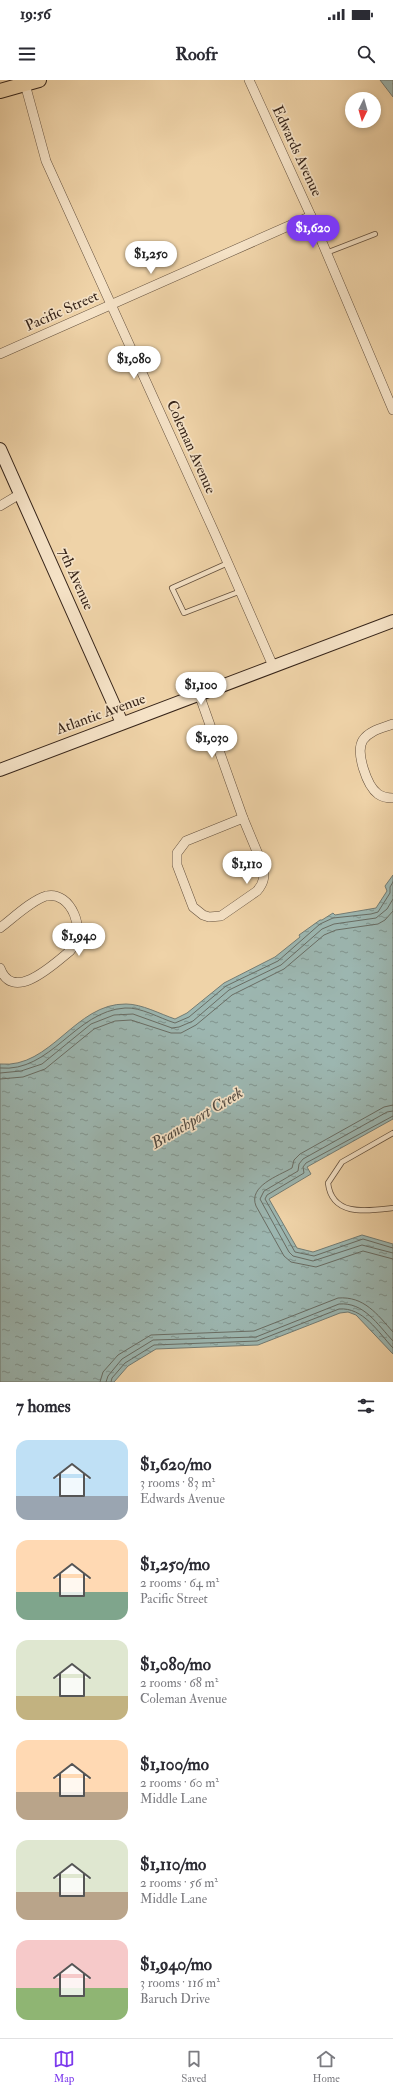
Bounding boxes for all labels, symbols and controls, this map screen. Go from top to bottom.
text: 19:56 [20,5,51,24]
icon: menu [16,43,38,65]
text: Roofr [175,43,218,66]
icon: search [355,43,377,65]
north arrow [345,92,381,128]
map controls [345,92,381,128]
street label: Edwards Avenue [268,103,326,199]
pin: $1,620 [280,215,346,249]
text: $1,620 [296,220,330,236]
pin: $1,250 [118,241,184,275]
text: $1,250 [134,246,168,262]
street label: Pacific Street [22,286,102,336]
pin: $1,080 [101,346,167,380]
text: $1,080 [117,351,151,367]
street label: Coleman Avenue [162,397,220,497]
street label: 7th Avenue [54,545,98,613]
pin: $1,100 [168,672,234,706]
text: $1,100 [185,677,217,693]
street label: Atlantic Avenue [53,689,148,739]
pin: $1,030 [179,725,245,759]
text: $1,030 [195,730,229,746]
pin: $1,110 [214,851,280,885]
text: $1,110 [232,856,262,872]
pin: $1,940 [46,923,112,957]
text: $1,940 [61,928,97,944]
water label: Branchport Creek [147,1083,247,1154]
icon: filters [355,1395,377,1417]
text: 7 homes [16,1396,71,1417]
text: $1,620/mo [140,1454,211,1475]
icon: home [48,1456,96,1504]
text: 3 rooms · 83 m² [140,1475,215,1491]
text: Edwards Avenue [140,1491,225,1507]
text: $1,250/mo [140,1554,210,1575]
icon: home [48,1556,96,1604]
text: 2 rooms · 64 m² [140,1575,219,1591]
text: Pacific Street [140,1591,208,1607]
text: $1,080/mo [140,1654,211,1675]
icon: home [48,1656,96,1704]
text: 2 rooms · 68 m² [140,1675,218,1691]
text: Coleman Avenue [140,1691,227,1707]
text: $1,100/mo [140,1754,209,1775]
icon: home [48,1756,96,1804]
text: 2 rooms · 60 m² [140,1775,219,1791]
text: Middle Lane [140,1791,207,1807]
text: $1,110/mo [140,1854,206,1875]
icon: home [48,1856,96,1904]
text: 2 rooms · 56 m² [140,1875,218,1891]
text: Middle Lane [140,1891,207,1907]
text: $1,940/mo [140,1954,212,1975]
icon: home [48,1956,96,2004]
text: 3 rooms · 116 m² [140,1975,220,1991]
text: Baruch Drive [140,1991,210,2007]
tab: Map [53,2048,75,2085]
tab: Saved [181,2048,206,2085]
tab: Home [313,2048,340,2085]

